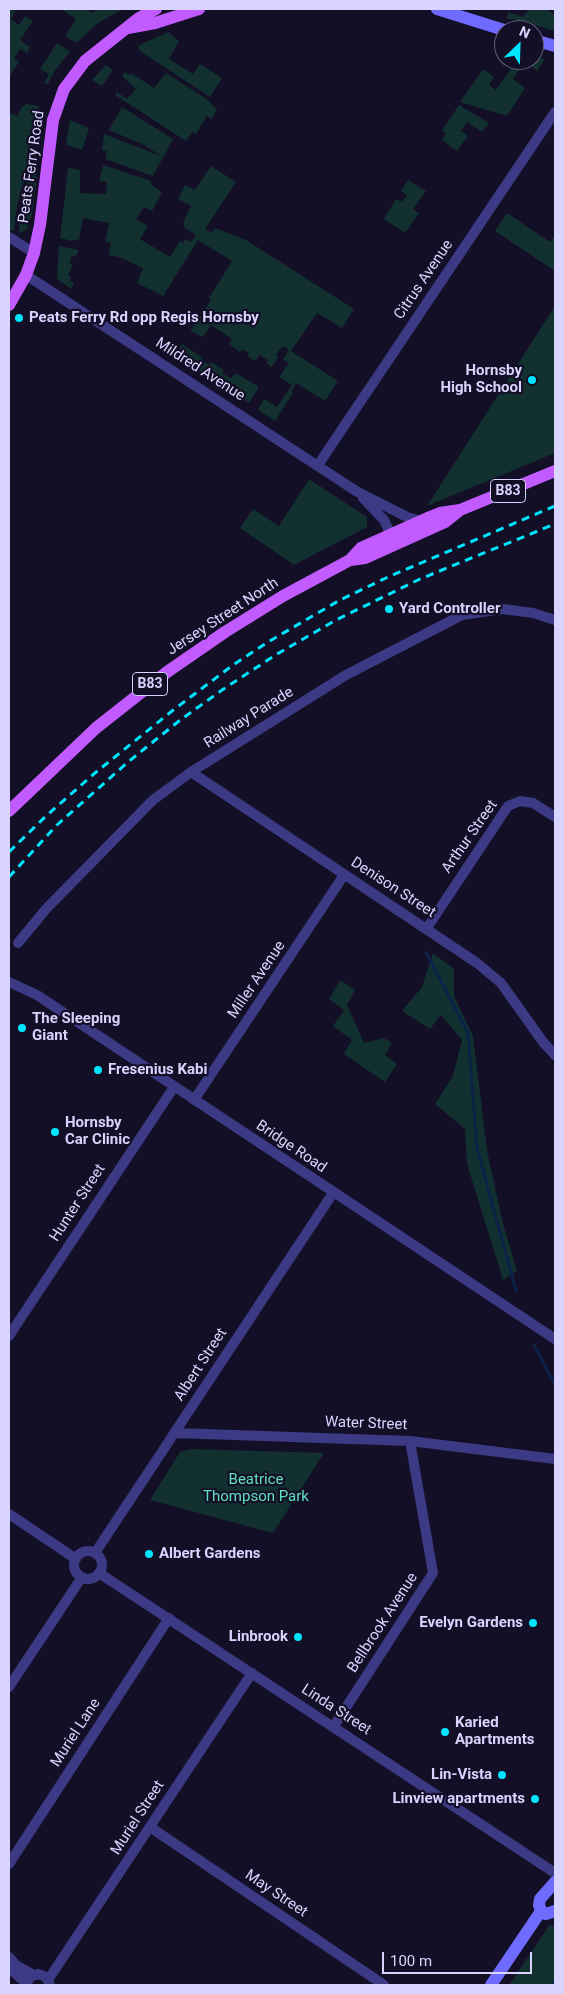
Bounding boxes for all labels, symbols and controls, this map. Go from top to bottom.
north arrow [494,20,544,70]
text: N [517,23,532,42]
street label: Peats Ferry Road [15,110,49,224]
street label: Citrus Avenue [391,237,457,323]
place label: Peats Ferry Rd opp Regis Hornsby [29,309,259,327]
marker: Peats Ferry Rd opp Regis Hornsby [13,312,25,324]
street label: Mildred Avenue [152,334,248,406]
place label: Hornsby High School [440,362,522,397]
marker: Hornsby High School [526,374,538,386]
road number: B83 [490,480,526,502]
street label: Jersey Street North [164,574,282,660]
place label: Yard Controller [399,600,500,618]
marker: Yard Controller [383,603,395,615]
road number: B83 [132,672,168,696]
street label: Railway Parade [201,683,297,753]
street label: Arthur Street [438,797,502,877]
street label: Denison Street [347,854,439,922]
street label: Miller Avenue [224,938,290,1022]
place label: The Sleeping Giant [32,1010,120,1045]
marker: The Sleeping Giant [16,1022,28,1034]
place label: Fresenius Kabi [108,1061,207,1079]
marker: Fresenius Kabi [92,1064,104,1076]
place label: Hornsby Car Clinic [65,1114,130,1149]
street label: Bridge Road [252,1117,330,1177]
marker: Hornsby Car Clinic [49,1126,61,1138]
street label: Hunter Street [46,1161,110,1245]
street label: Albert Street [171,1325,231,1405]
street label: Water Street [324,1414,408,1434]
park label: Beatrice Thompson Park [203,1471,309,1506]
place label: Albert Gardens [159,1545,261,1563]
marker: Albert Gardens [143,1548,155,1560]
street label: Bellbrook Avenue [344,1570,422,1676]
place label: Evelyn Gardens [419,1614,523,1632]
marker: Evelyn Gardens [527,1617,539,1629]
place label: Linbrook [229,1628,288,1646]
marker: Linbrook [292,1631,304,1643]
street label: Linda Street [298,1681,374,1739]
street label: Muriel Lane [47,1695,105,1771]
place label: Karied Apartments [455,1714,535,1749]
marker: Karied Apartments [439,1726,451,1738]
place label: Lin-Vista [431,1766,492,1784]
marker: Lin-Vista [496,1769,508,1781]
street label: Muriel Street [107,1777,169,1859]
place label: Linview apartments [392,1790,525,1808]
marker: Linview apartments [529,1793,541,1805]
street label: May Street [241,1867,311,1921]
scale bar [384,1942,534,1974]
text: 100 m [390,1952,432,1970]

